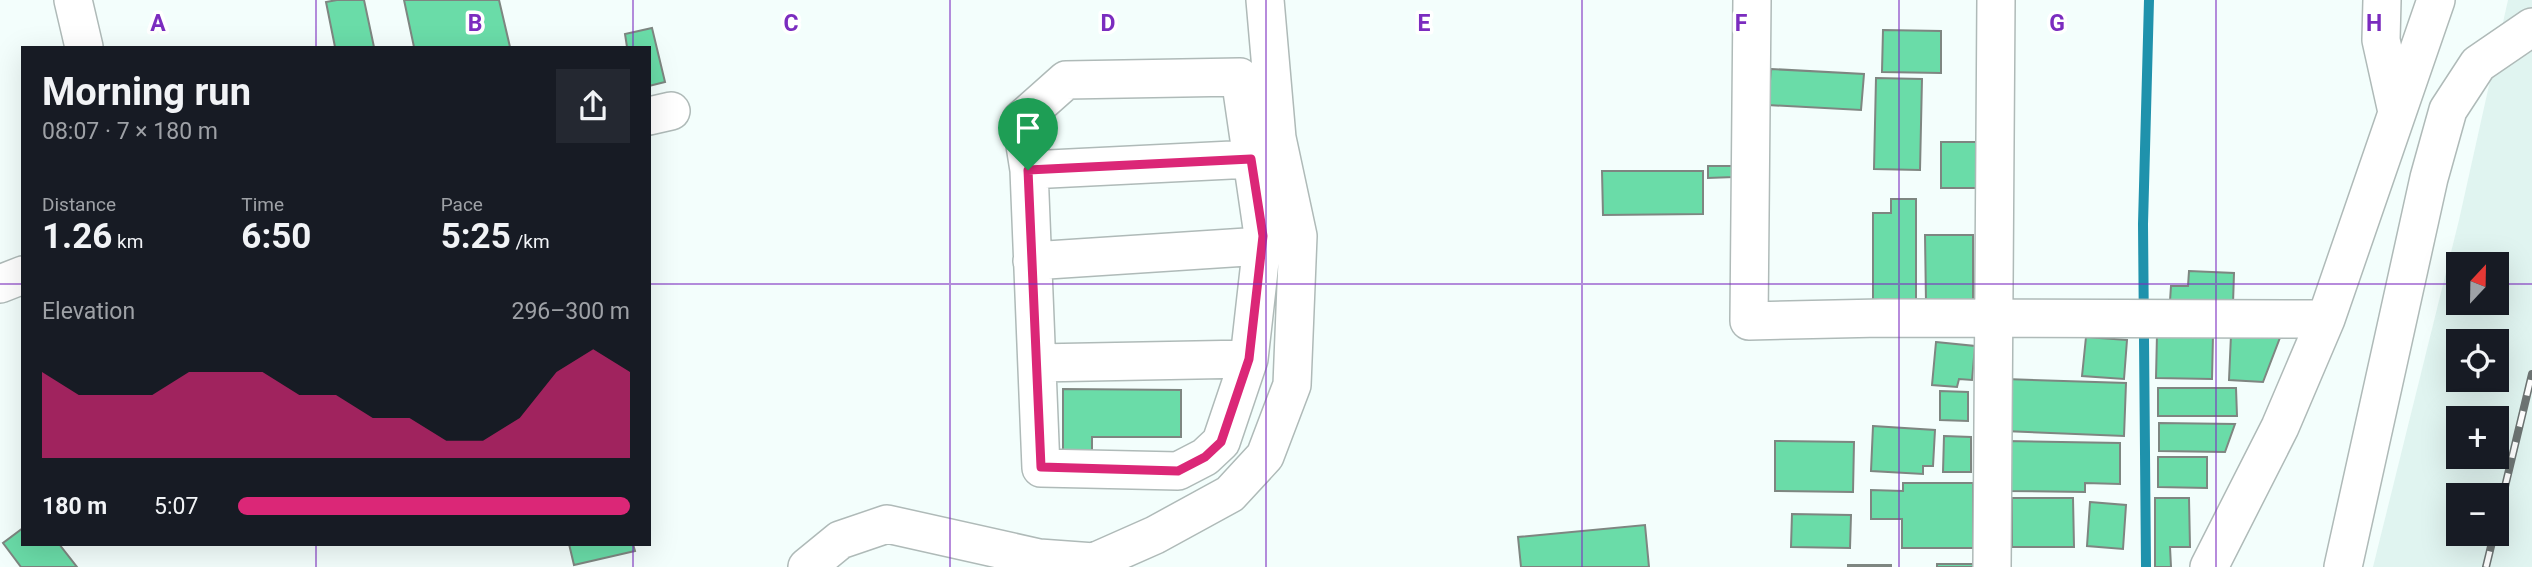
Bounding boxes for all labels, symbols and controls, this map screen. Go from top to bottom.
text: A [150,10,166,37]
text: B [468,10,482,37]
text: C [783,10,799,37]
text: D [1101,10,1115,37]
text: E [1418,10,1431,37]
text: F [1735,10,1748,37]
text: G [2049,10,2065,37]
text: H [2366,10,2382,37]
button: share [556,69,630,143]
text: Morning run [42,70,251,114]
pin [998,98,1058,170]
icon: arrive [1009,109,1047,147]
text: 08:07 · 7 × 180 m [42,118,218,145]
text: Distance [42,193,116,216]
text: Time [241,193,284,216]
text: Pace [441,193,483,216]
text: 1.26 [42,216,112,257]
text: 6:50 [241,216,311,257]
text: 5:25 [441,216,511,257]
text: km [112,230,143,253]
text: /km [511,230,550,253]
north arrow [2446,252,2510,315]
map controls [2446,252,2509,546]
text: Elevation [42,298,135,325]
text: 296–300 m [511,298,630,325]
button: locate [2446,329,2509,392]
button: + [2446,406,2509,469]
button: − [2446,483,2509,546]
text: 180 m [42,493,107,520]
text: 5:07 [154,493,198,520]

